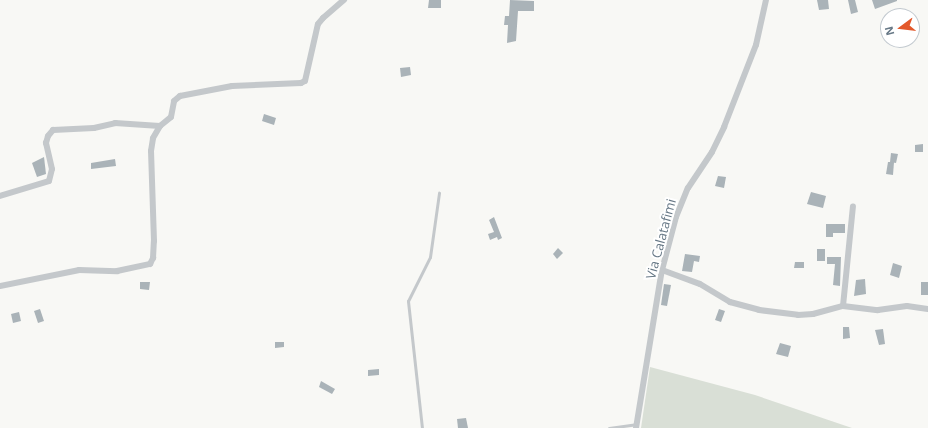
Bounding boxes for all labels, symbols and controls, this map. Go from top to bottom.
north arrow [880,8,920,48]
text: N [880,25,897,37]
street label: Via Calatafimi [643,197,679,281]

